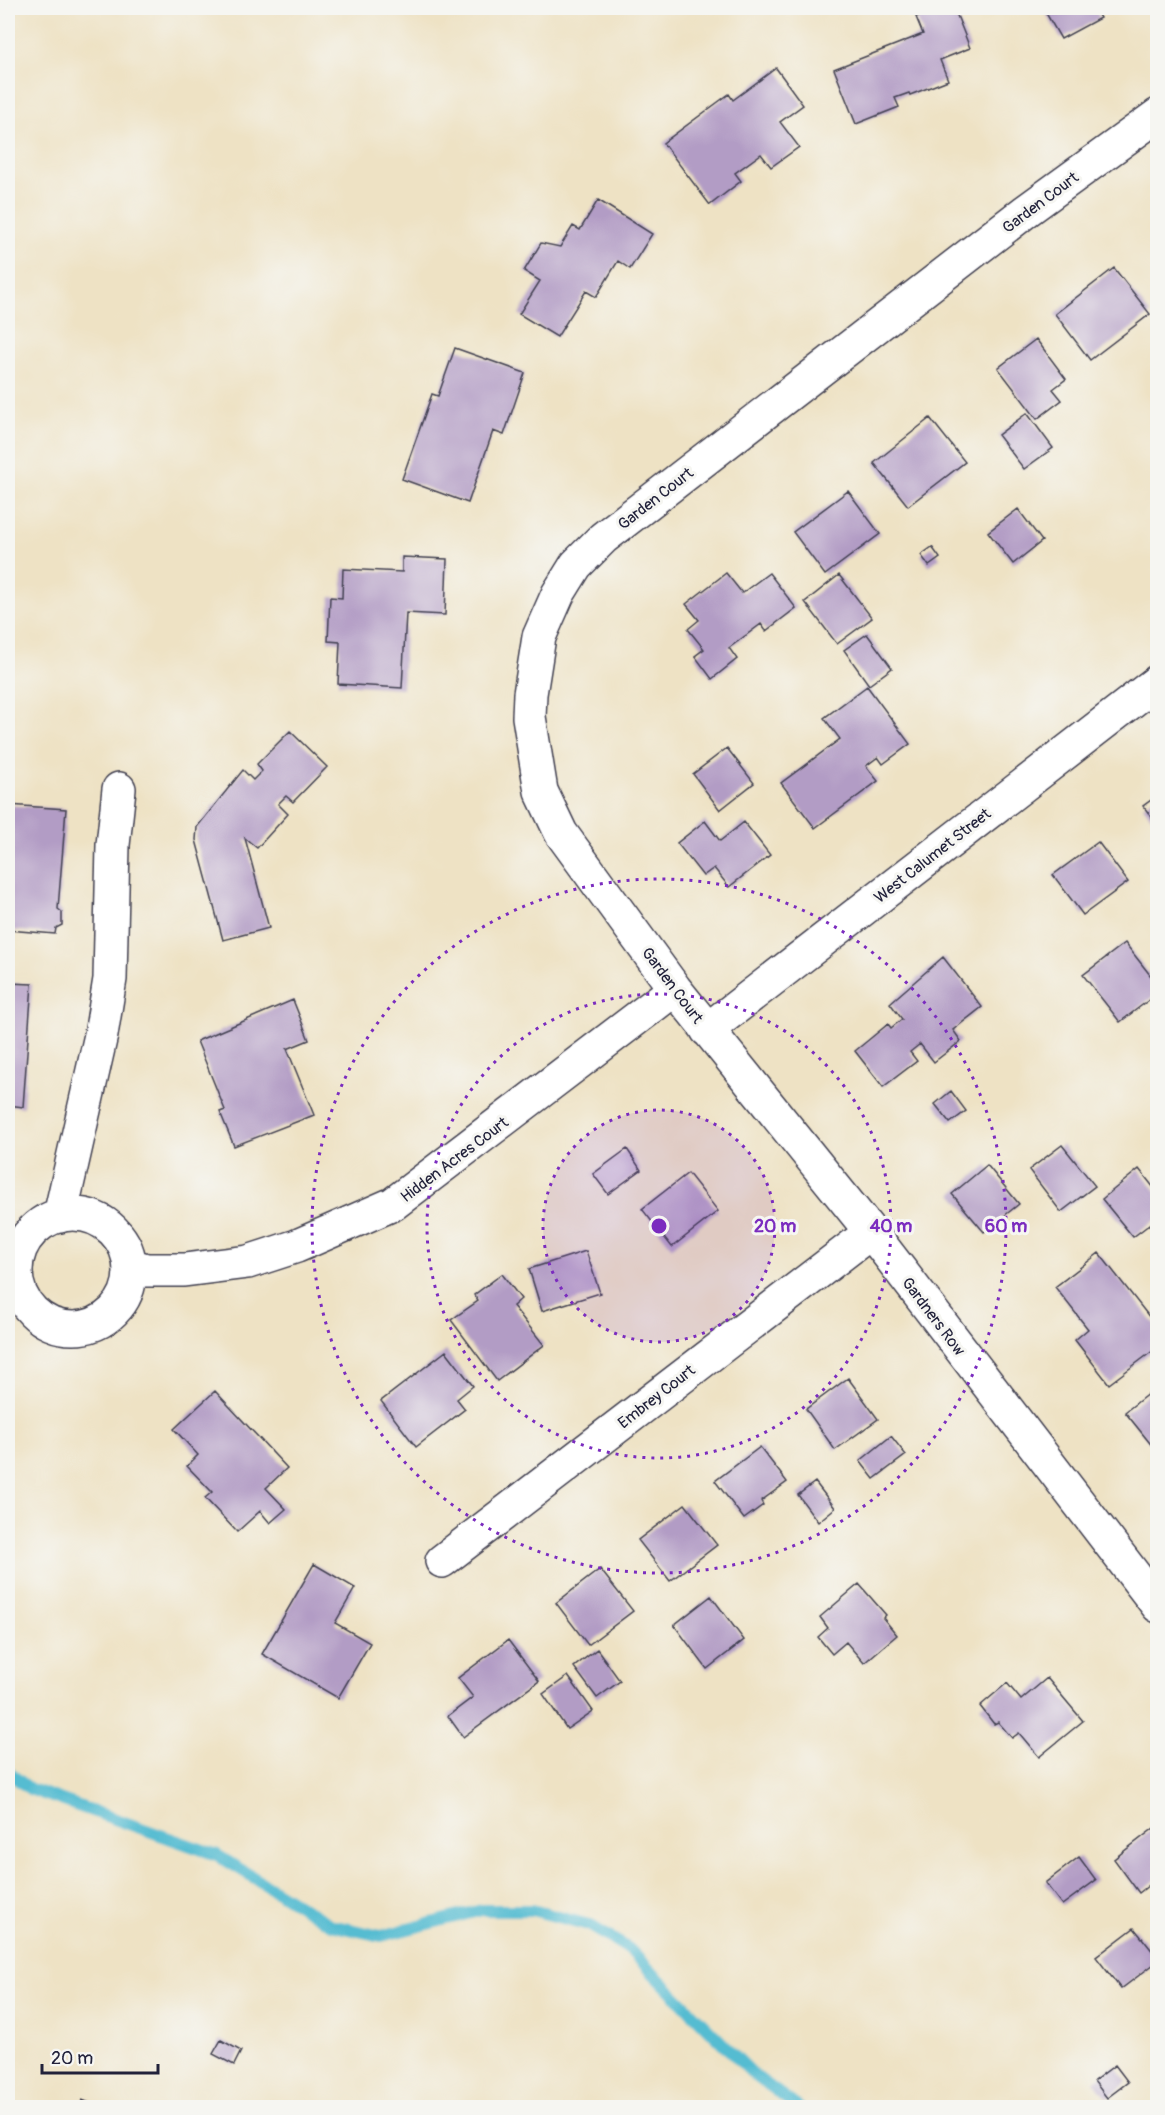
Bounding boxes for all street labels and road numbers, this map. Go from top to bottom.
street label: Garden Court [999,167,1083,238]
street label: Garden Court [614,463,698,534]
street label: West Calumet Street [870,804,995,908]
street label: Garden Court [637,944,708,1028]
street label: Hidden Acres Court [397,1112,513,1207]
street label: Gardners Row [897,1273,969,1360]
street label: Embrey Court [614,1360,700,1433]

